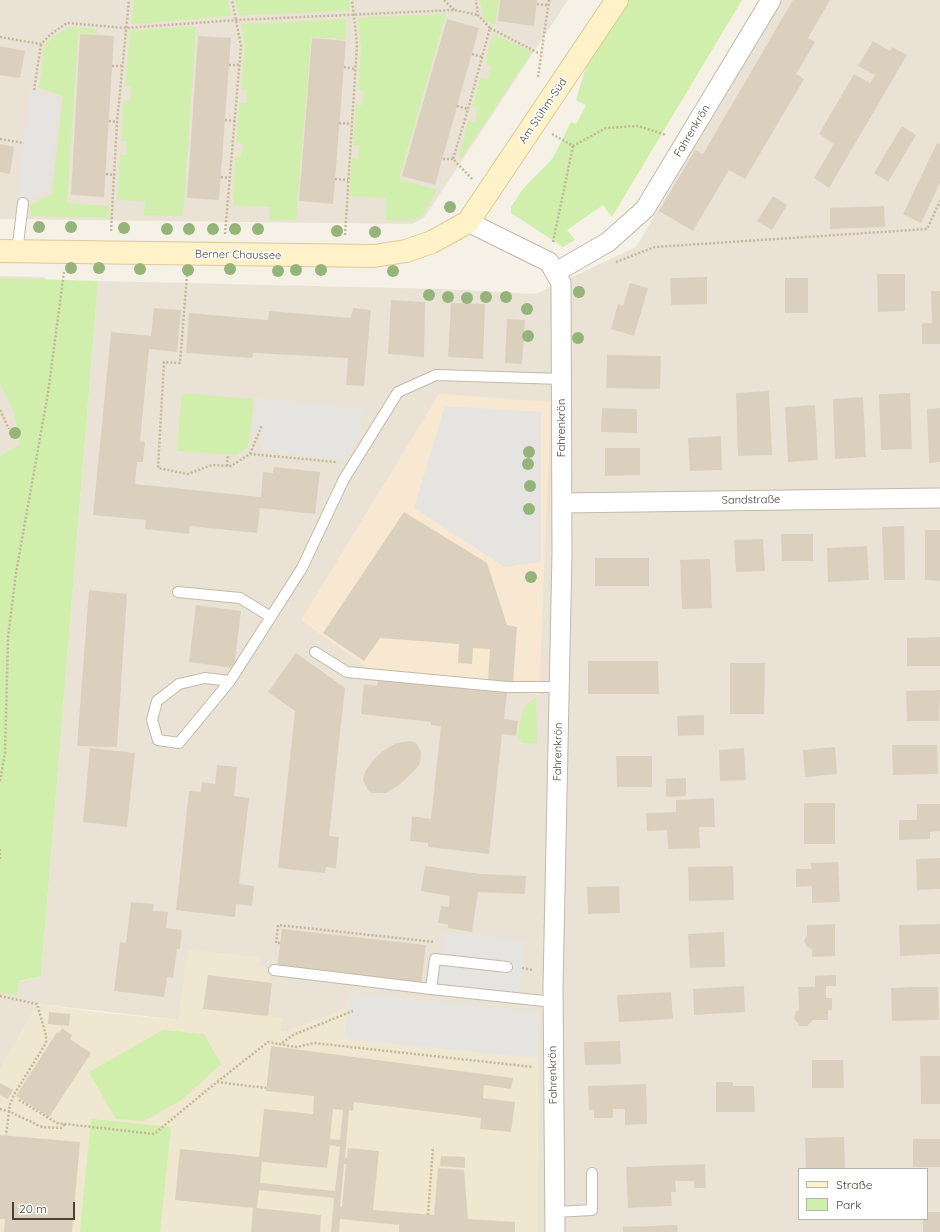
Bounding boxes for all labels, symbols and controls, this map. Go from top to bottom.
street label: Am Stühm-Süd [516,76,570,146]
street label: Fahrenkrön [671,102,713,160]
street label: Berner Chaussee [195,248,281,262]
street label: Fahrenkrön [555,399,569,457]
street label: Sandstraße [722,493,780,507]
street label: Fahrenkrön [551,723,565,781]
street label: Fahrenkrön [546,1046,560,1104]
legend [798,1168,928,1220]
text: Straße [836,1177,873,1192]
scale bar [14,1194,77,1220]
text: Park [836,1197,861,1212]
text: 20 m [19,1201,47,1216]

